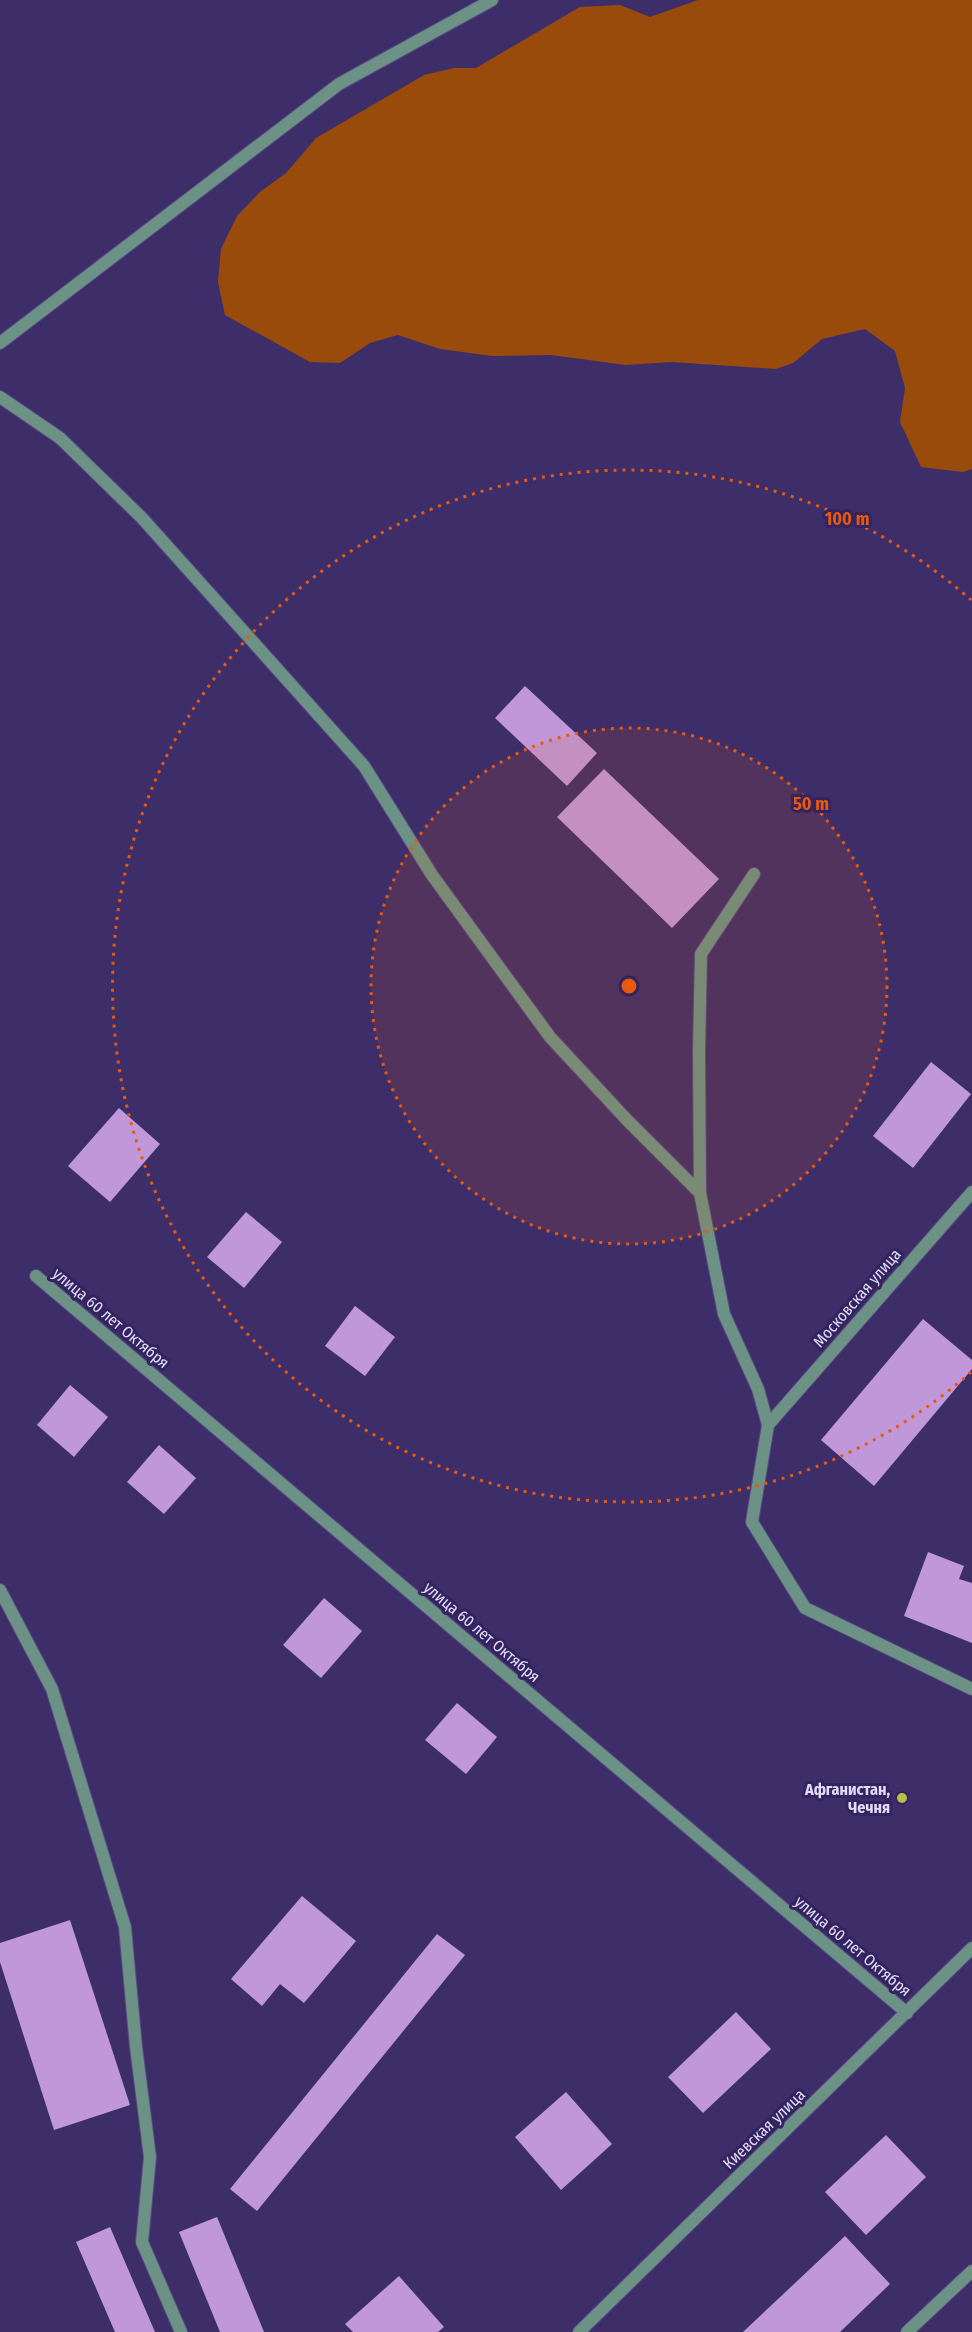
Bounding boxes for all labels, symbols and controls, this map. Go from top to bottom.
text: 100 m [825,508,869,530]
text: 50 m [793,793,829,815]
centre of rings [619,976,639,996]
street label: Московская улица [809,1245,905,1351]
street label: улица 60 лет Октября [49,1264,173,1372]
street label: улица 60 лет Октября [420,1578,544,1686]
place label: Афганистан, Чечня [804,1780,890,1817]
marker: Афганистан, Чечня [895,1791,909,1805]
street label: улица 60 лет Октября [791,1892,915,2000]
street label: Киевская улица [719,2085,809,2173]

